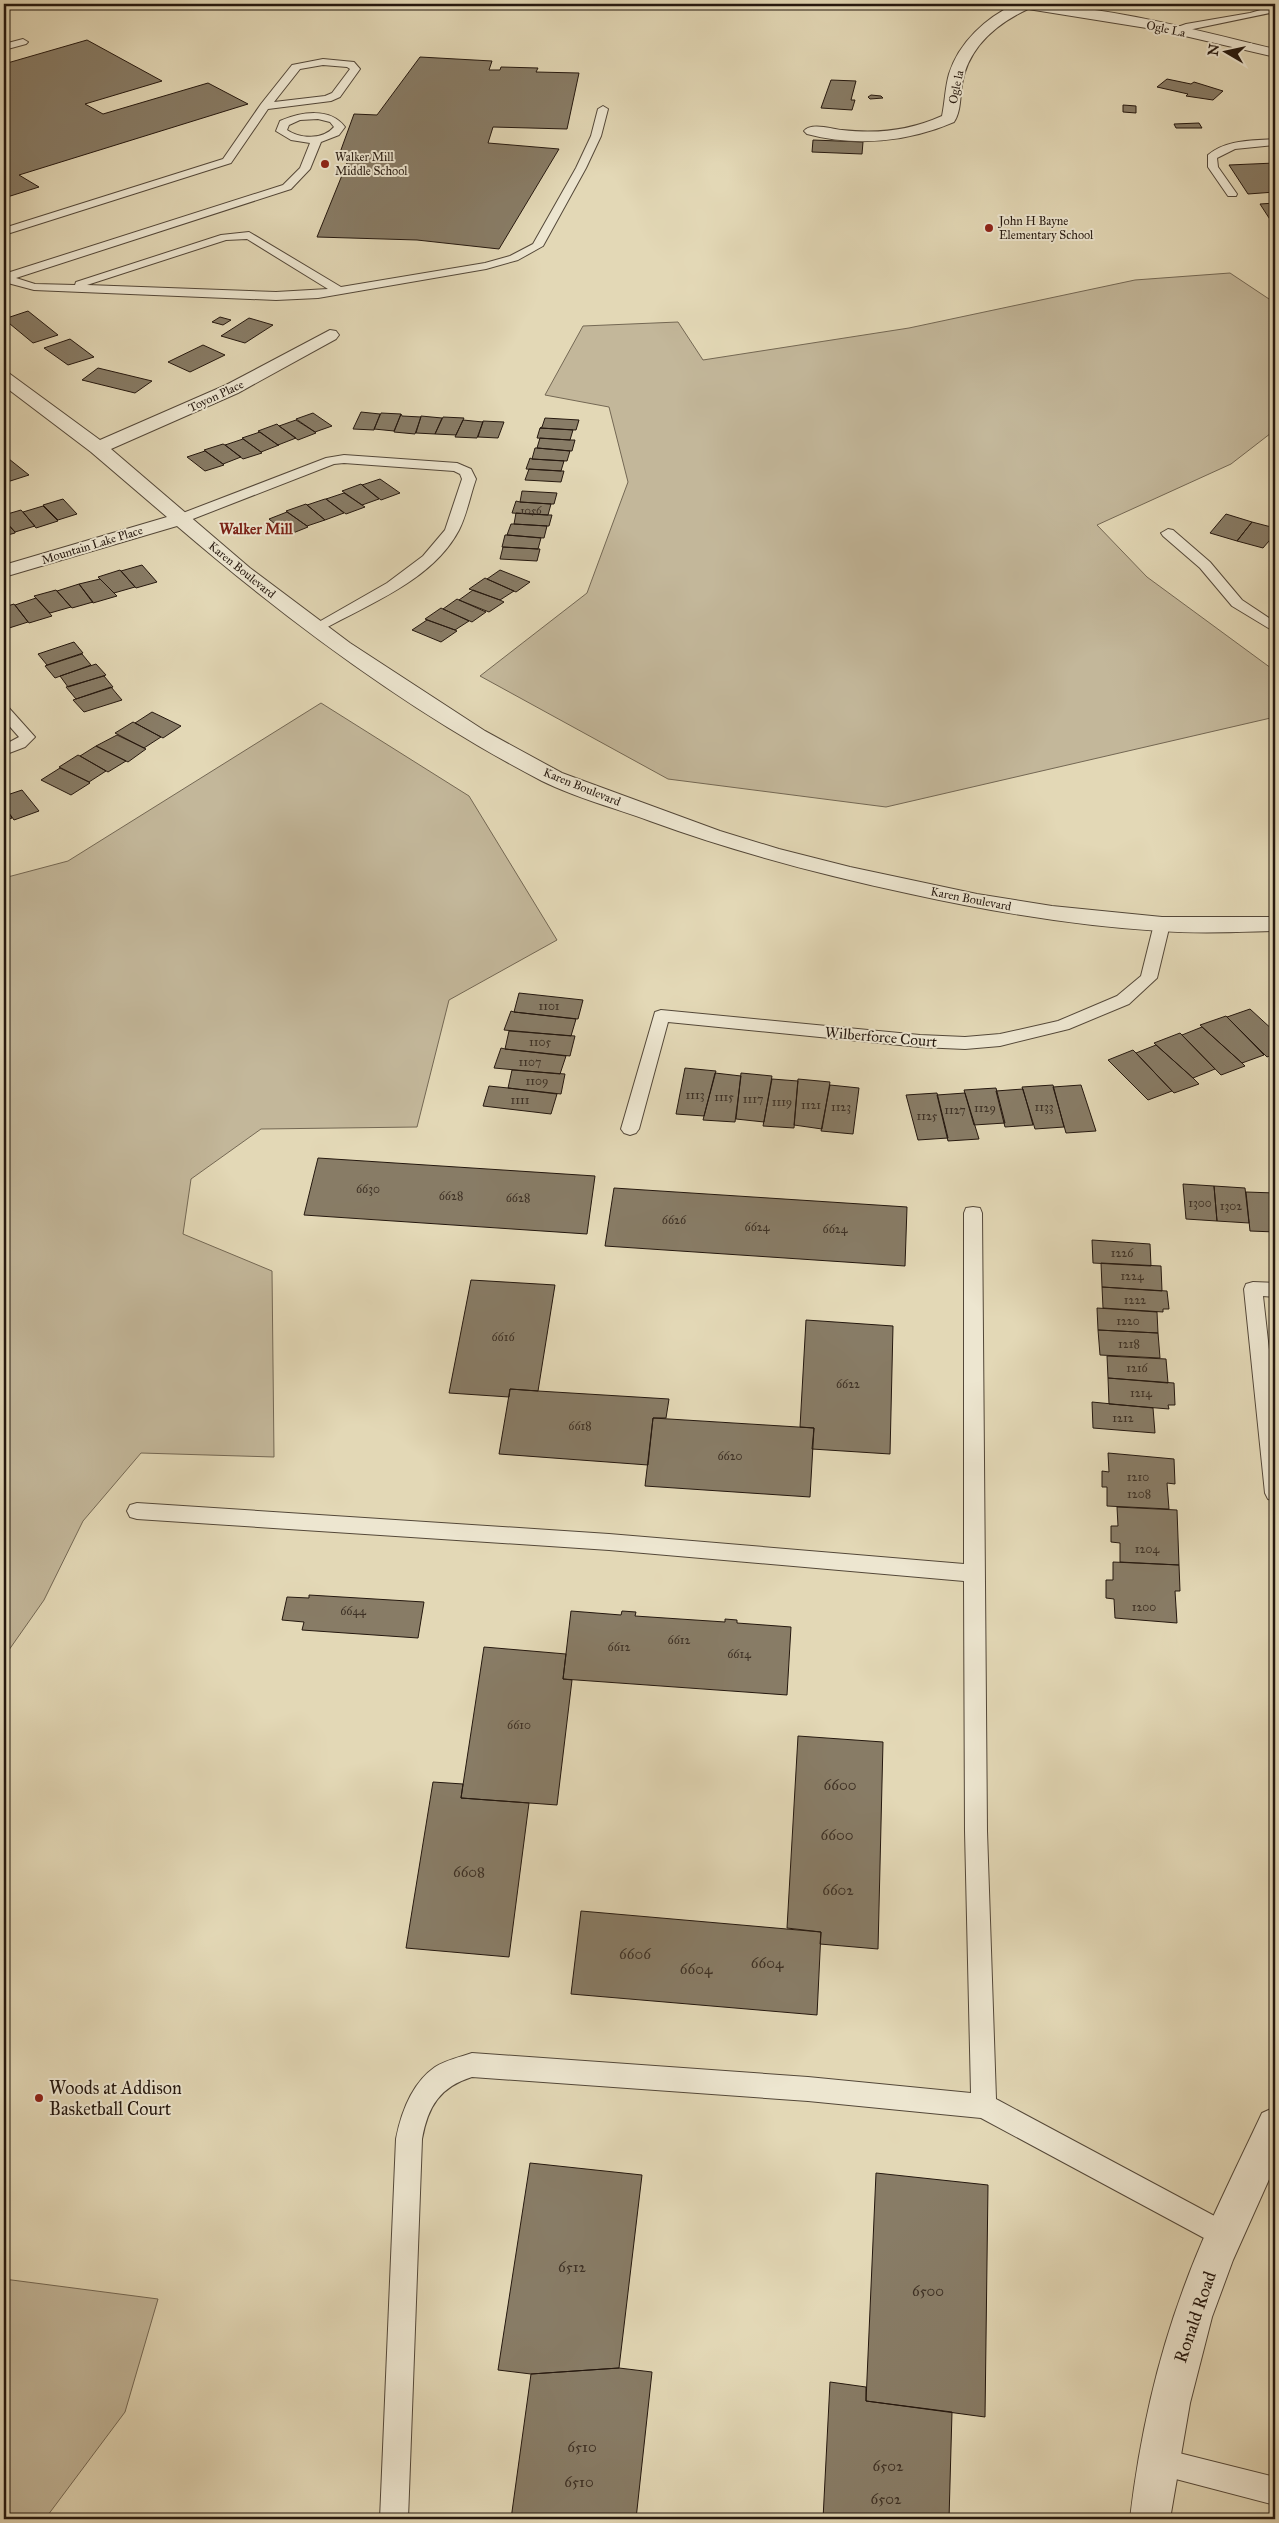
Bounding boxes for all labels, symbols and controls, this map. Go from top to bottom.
street label: Ogle La [1145,18,1188,41]
north arrow [1202,28,1252,78]
text: N [1204,43,1223,57]
street label: Ogle la [946,68,968,105]
place label: Walker Mill Middle School [335,150,408,178]
marker: Walker Mill Middle School [319,158,331,170]
place label: John H Bayne Elementary School [997,214,1094,242]
marker: John H Bayne Elementary School [983,222,995,234]
street label: Toyon Place [186,377,246,415]
house number: 1056 [520,504,542,517]
district label: Walker Mill [219,520,294,538]
street label: Mountain Lake Place [40,523,144,567]
street label: Karen Boulevard [206,539,278,601]
street label: Karen Boulevard [541,765,623,809]
street label: Karen Boulevard [929,884,1013,914]
house number: 1101 [538,999,560,1013]
street label: Wilberforce Court [824,1023,938,1051]
house number: 1105 [529,1035,551,1049]
house number: 1107 [519,1055,541,1069]
house number: 1109 [526,1074,548,1088]
house number: 1113 [685,1088,705,1102]
house number: 1115 [714,1090,734,1104]
house number: 1117 [743,1092,763,1106]
house number: 1111 [511,1093,530,1107]
house number: 1119 [772,1095,792,1109]
house number: 1121 [801,1098,821,1112]
house number: 1123 [831,1100,851,1114]
house number: 1133 [1034,1100,1054,1114]
house number: 1129 [974,1101,996,1115]
house number: 1127 [944,1103,966,1117]
house number: 1125 [917,1109,938,1123]
house number: 6630 [356,1182,380,1196]
house number: 6628 [439,1189,463,1203]
house number: 6628 [506,1191,530,1205]
house number: 1300 [1188,1196,1212,1210]
house number: 1302 [1220,1199,1242,1213]
house number: 6626 [662,1213,687,1227]
house number: 6624 [745,1220,770,1234]
house number: 6624 [823,1222,848,1236]
house number: 1226 [1111,1246,1134,1260]
house number: 1224 [1120,1269,1144,1283]
house number: 1222 [1124,1293,1146,1307]
house number: 1220 [1116,1314,1140,1328]
house number: 6616 [491,1330,515,1344]
house number: 1218 [1118,1337,1140,1351]
house number: 1216 [1126,1361,1149,1375]
house number: 6622 [836,1377,860,1391]
house number: 1214 [1130,1386,1152,1400]
house number: 1212 [1112,1411,1134,1425]
house number: 6618 [568,1419,592,1433]
house number: 6620 [717,1449,743,1463]
house number: 1210 [1127,1470,1149,1484]
house number: 1208 [1127,1487,1151,1501]
house number: 1204 [1135,1542,1159,1556]
house number: 1200 [1132,1600,1156,1614]
house number: 6644 [340,1604,366,1618]
house number: 6612 [668,1633,691,1647]
house number: 6612 [608,1640,631,1654]
house number: 6614 [727,1647,751,1661]
house number: 6610 [507,1718,531,1732]
house number: 6600 [824,1776,856,1794]
house number: 6600 [821,1826,853,1844]
house number: 6608 [453,1863,485,1881]
house number: 6602 [822,1881,854,1899]
house number: 6606 [619,1945,652,1963]
house number: 6604 [751,1954,784,1972]
house number: 6604 [680,1960,713,1978]
place label: Woods at Addison Basketball Court [49,2077,182,2120]
marker: Woods at Addison Basketball Court [33,2092,45,2104]
house number: 6512 [558,2258,587,2276]
street label: Ronald Road [1169,2268,1221,2366]
house number: 6500 [912,2282,944,2300]
house number: 6510 [567,2438,597,2456]
house number: 6502 [873,2457,904,2475]
house number: 6510 [564,2473,594,2491]
house number: 6502 [871,2490,902,2508]

